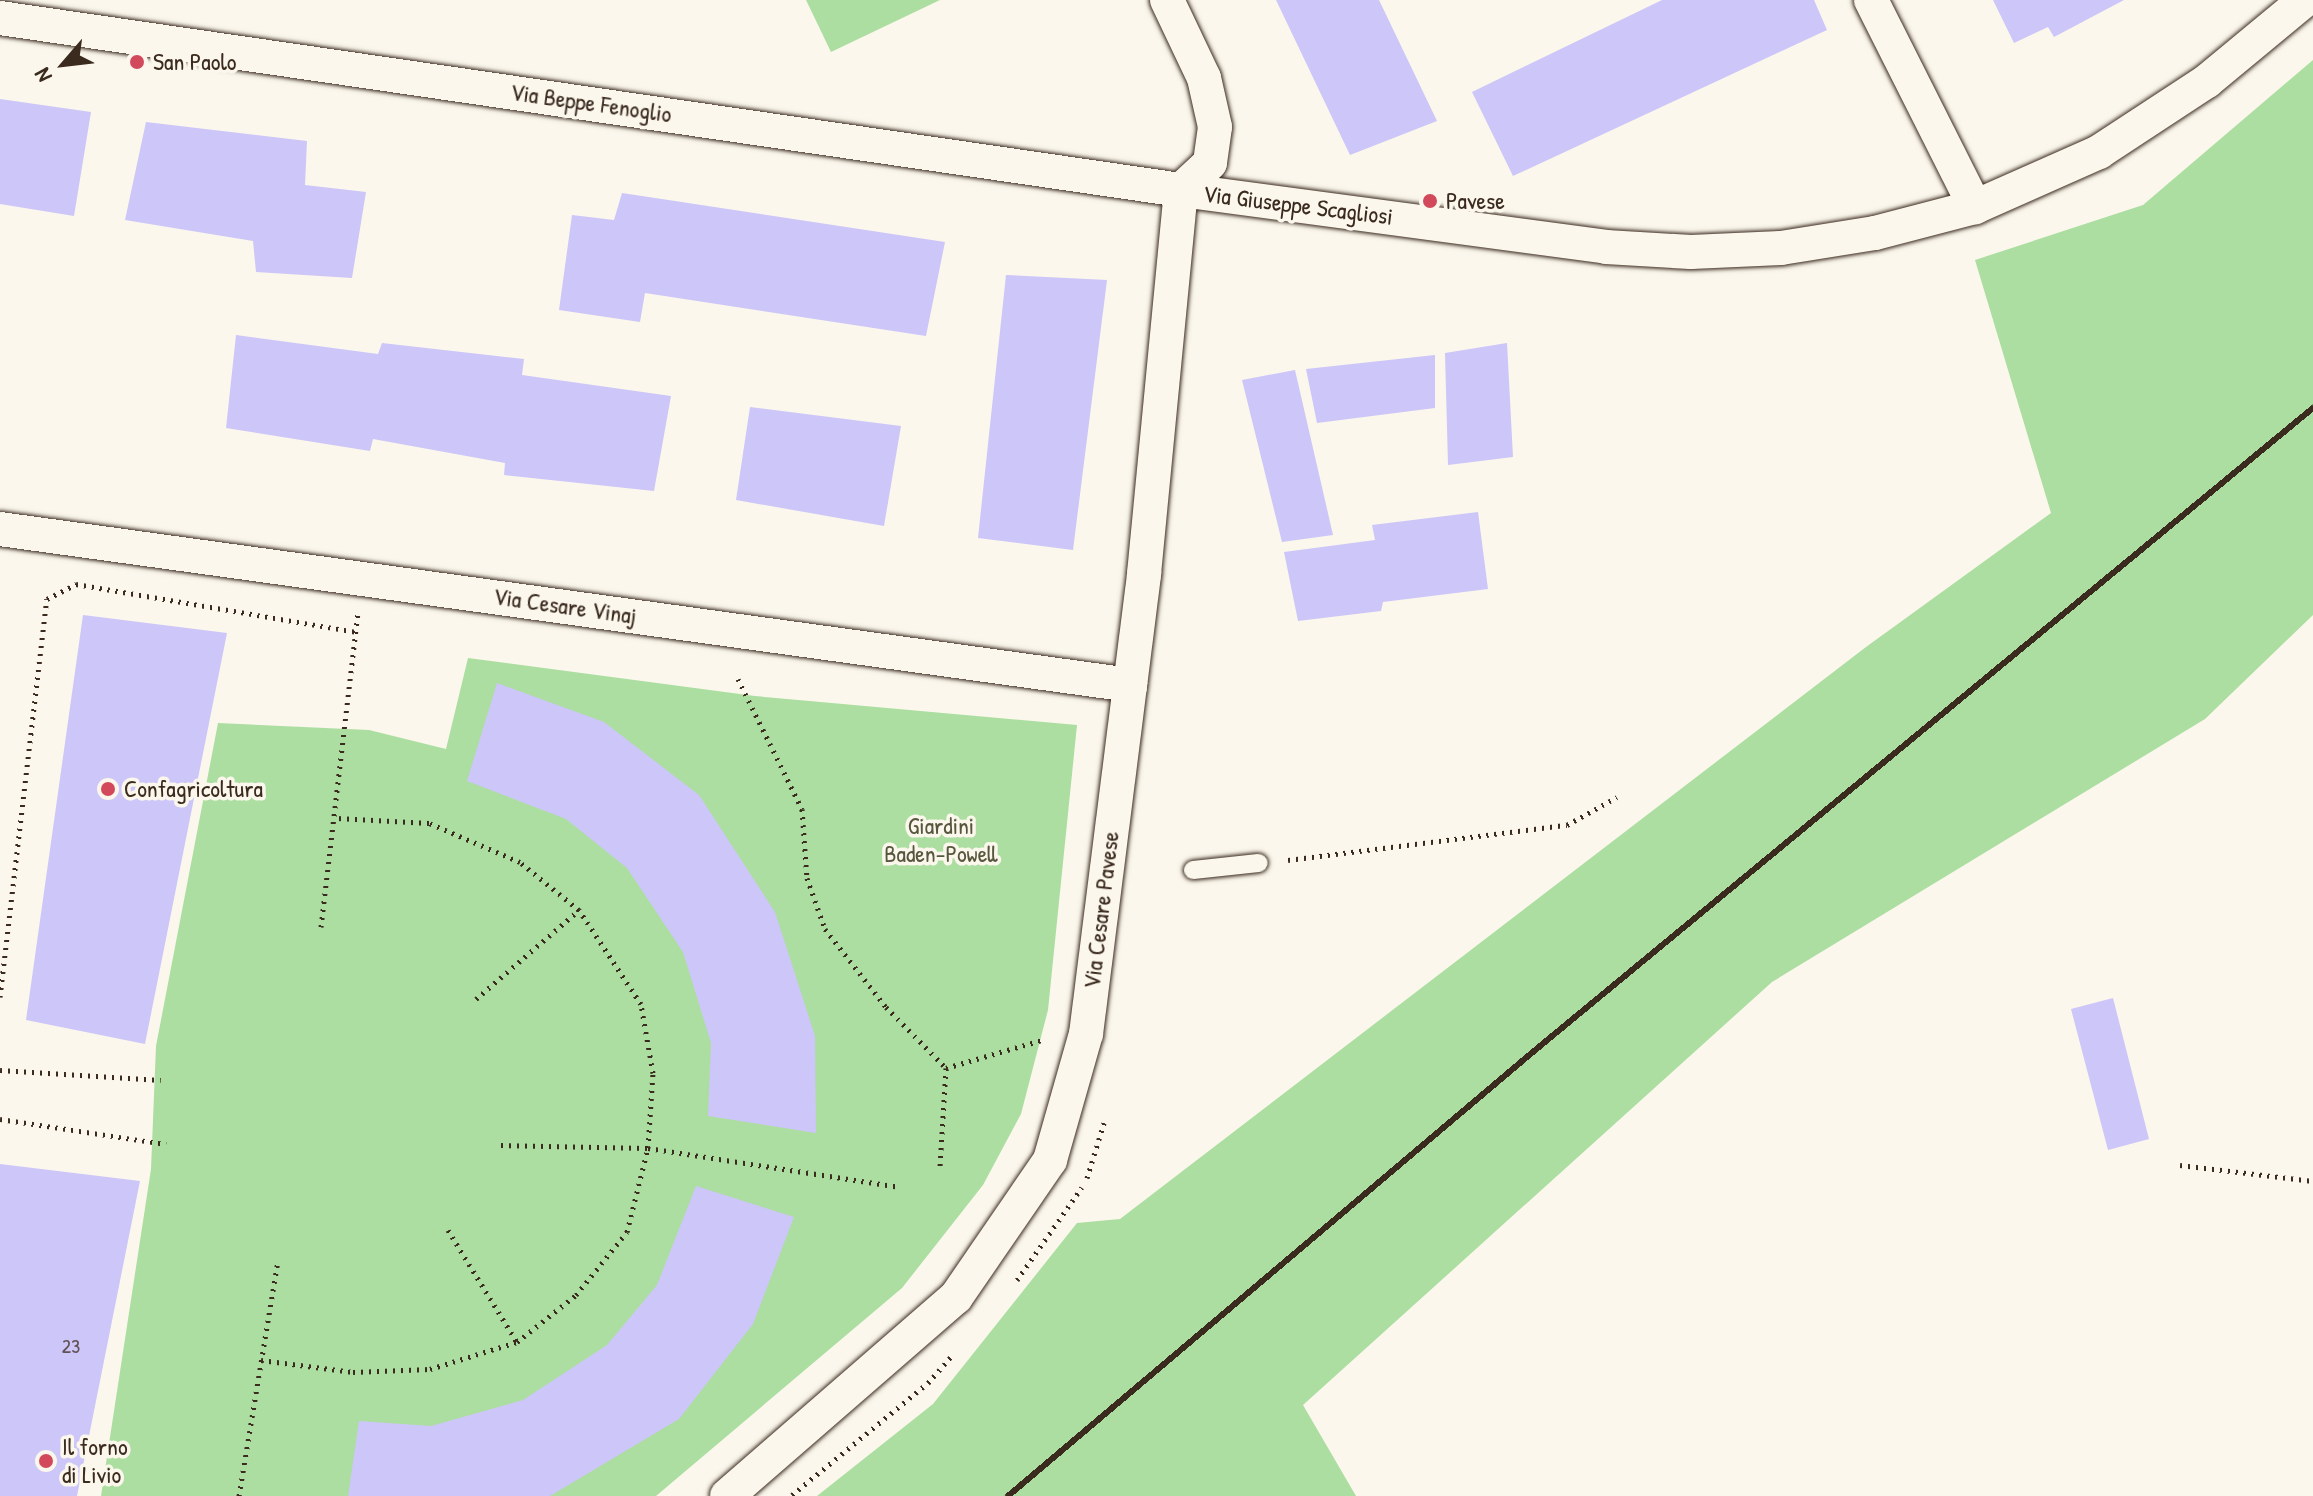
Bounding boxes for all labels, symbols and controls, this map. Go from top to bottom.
north arrow [24,24,104,104]
place label: San Paolo [153,48,236,76]
marker: San Paolo [128,53,146,71]
text: N [27,63,59,87]
street label: Via Beppe Fenoglio [509,77,673,129]
street label: Via Giuseppe Scagliosi [1201,179,1395,231]
place label: Pavese [1446,187,1505,215]
marker: Pavese [1421,192,1439,210]
street label: Via Cesare Vinaj [492,582,638,630]
place label: Confagricoltura [124,775,263,803]
marker: Confagricoltura [99,780,117,798]
park label: Giardini Baden-Powell [884,812,998,868]
street label: Via Cesare Pavese [1077,830,1125,990]
house number: 23 [62,1333,80,1357]
place label: Il forno di Livio [62,1433,128,1489]
marker: Il forno di Livio [37,1452,55,1470]

